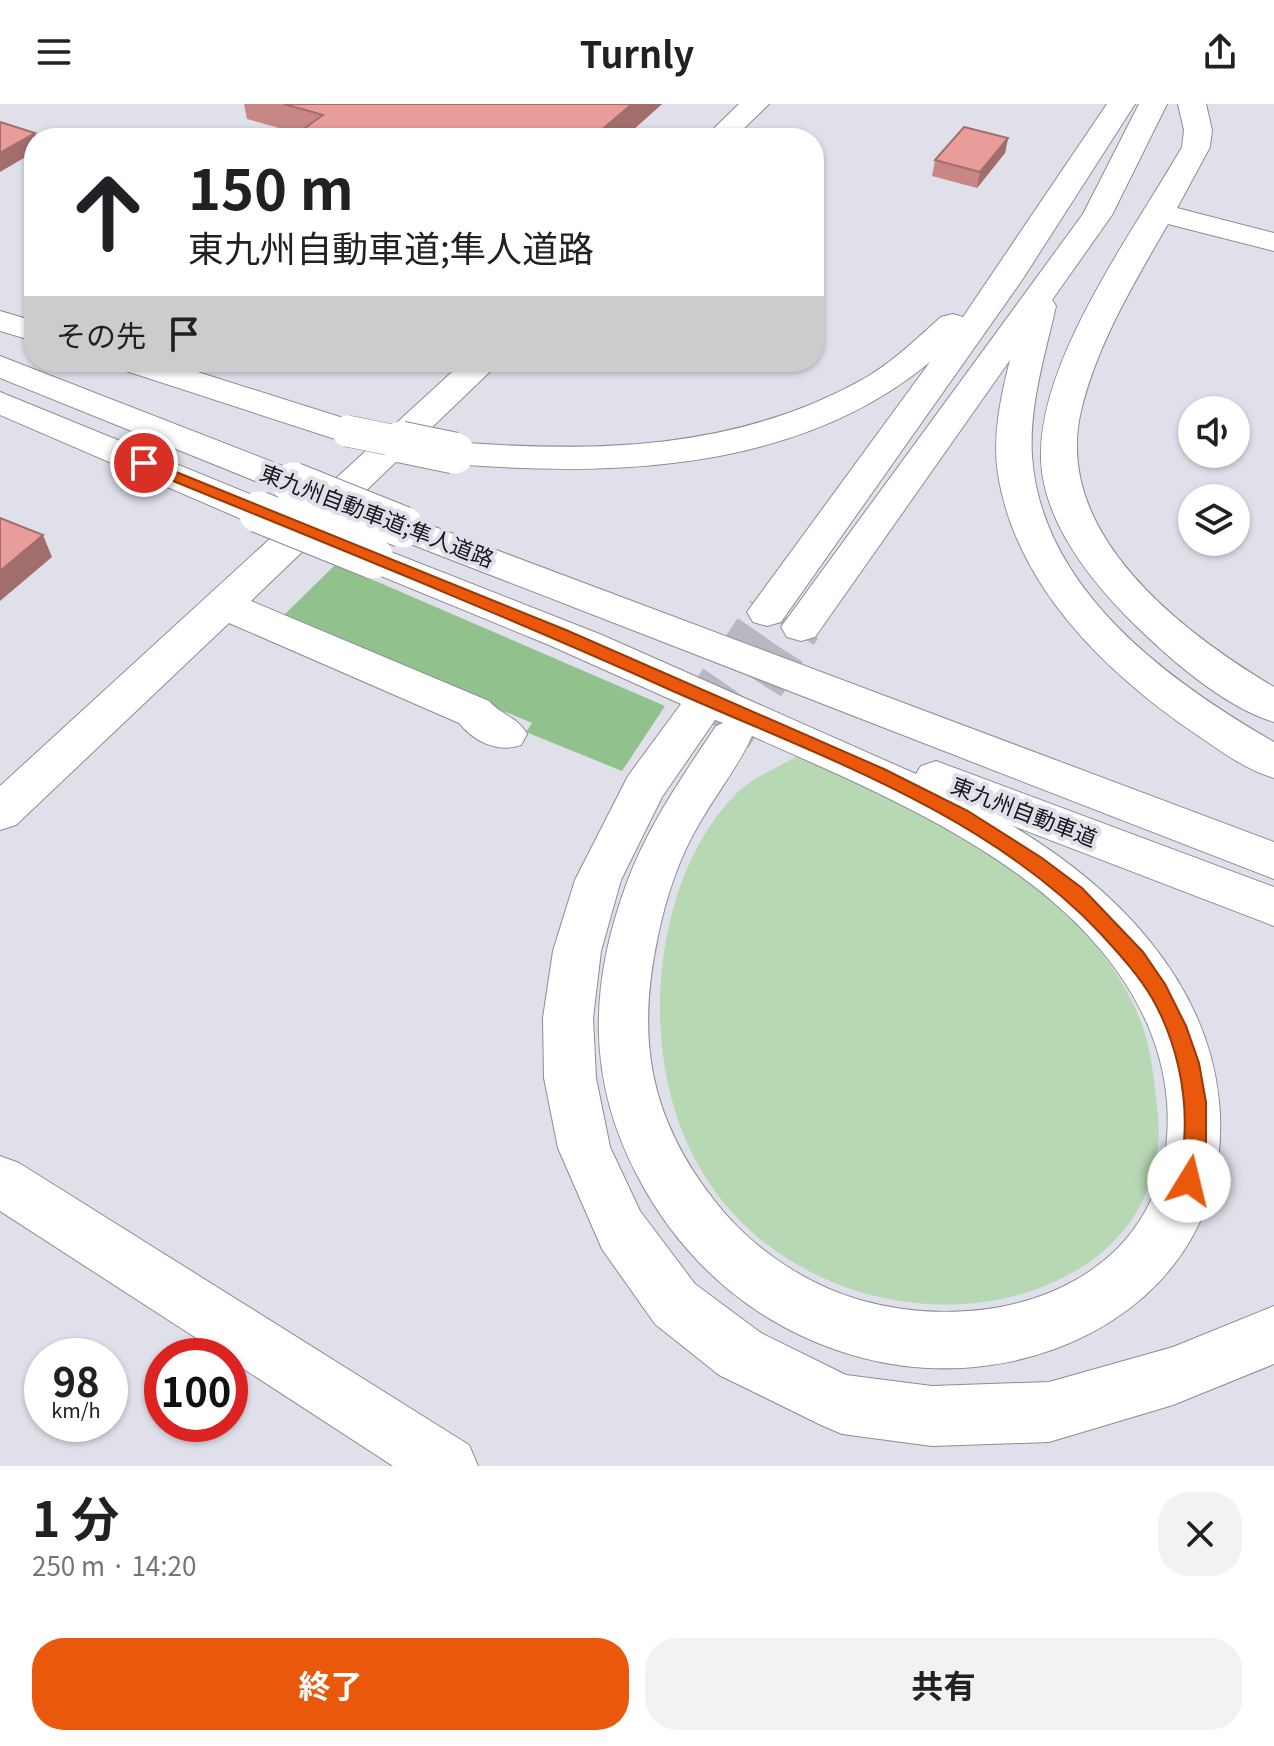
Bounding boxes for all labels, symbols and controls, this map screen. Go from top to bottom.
text: Turnly [580,26,694,78]
icon: menu [32,30,76,74]
icon: share [1198,30,1242,74]
text: 150 m [188,145,354,226]
icon: ahead [56,160,160,264]
text: 東九州自動車道;隼人道路 [188,220,594,272]
text: その先 [56,312,146,356]
icon: arrive [162,312,206,356]
map controls [1178,396,1250,556]
button: sound [1178,396,1250,468]
pin [110,429,178,497]
icon: arrive [122,441,166,485]
street label: 東九州自動車道;隼人道路 [256,455,499,574]
button: layers [1178,484,1250,556]
street label: 東九州自動車道 [947,768,1102,853]
position arrow [1147,1139,1231,1223]
speed limit sign: 100 [144,1338,248,1442]
text: 98 [52,1351,100,1409]
text: km/h [51,1395,101,1424]
text: 1 分 [32,1481,119,1551]
button: close [1158,1492,1242,1576]
text: 250 m · 14:20 [32,1546,196,1583]
button: 終了 [32,1638,629,1730]
button: 共有 [645,1638,1242,1730]

